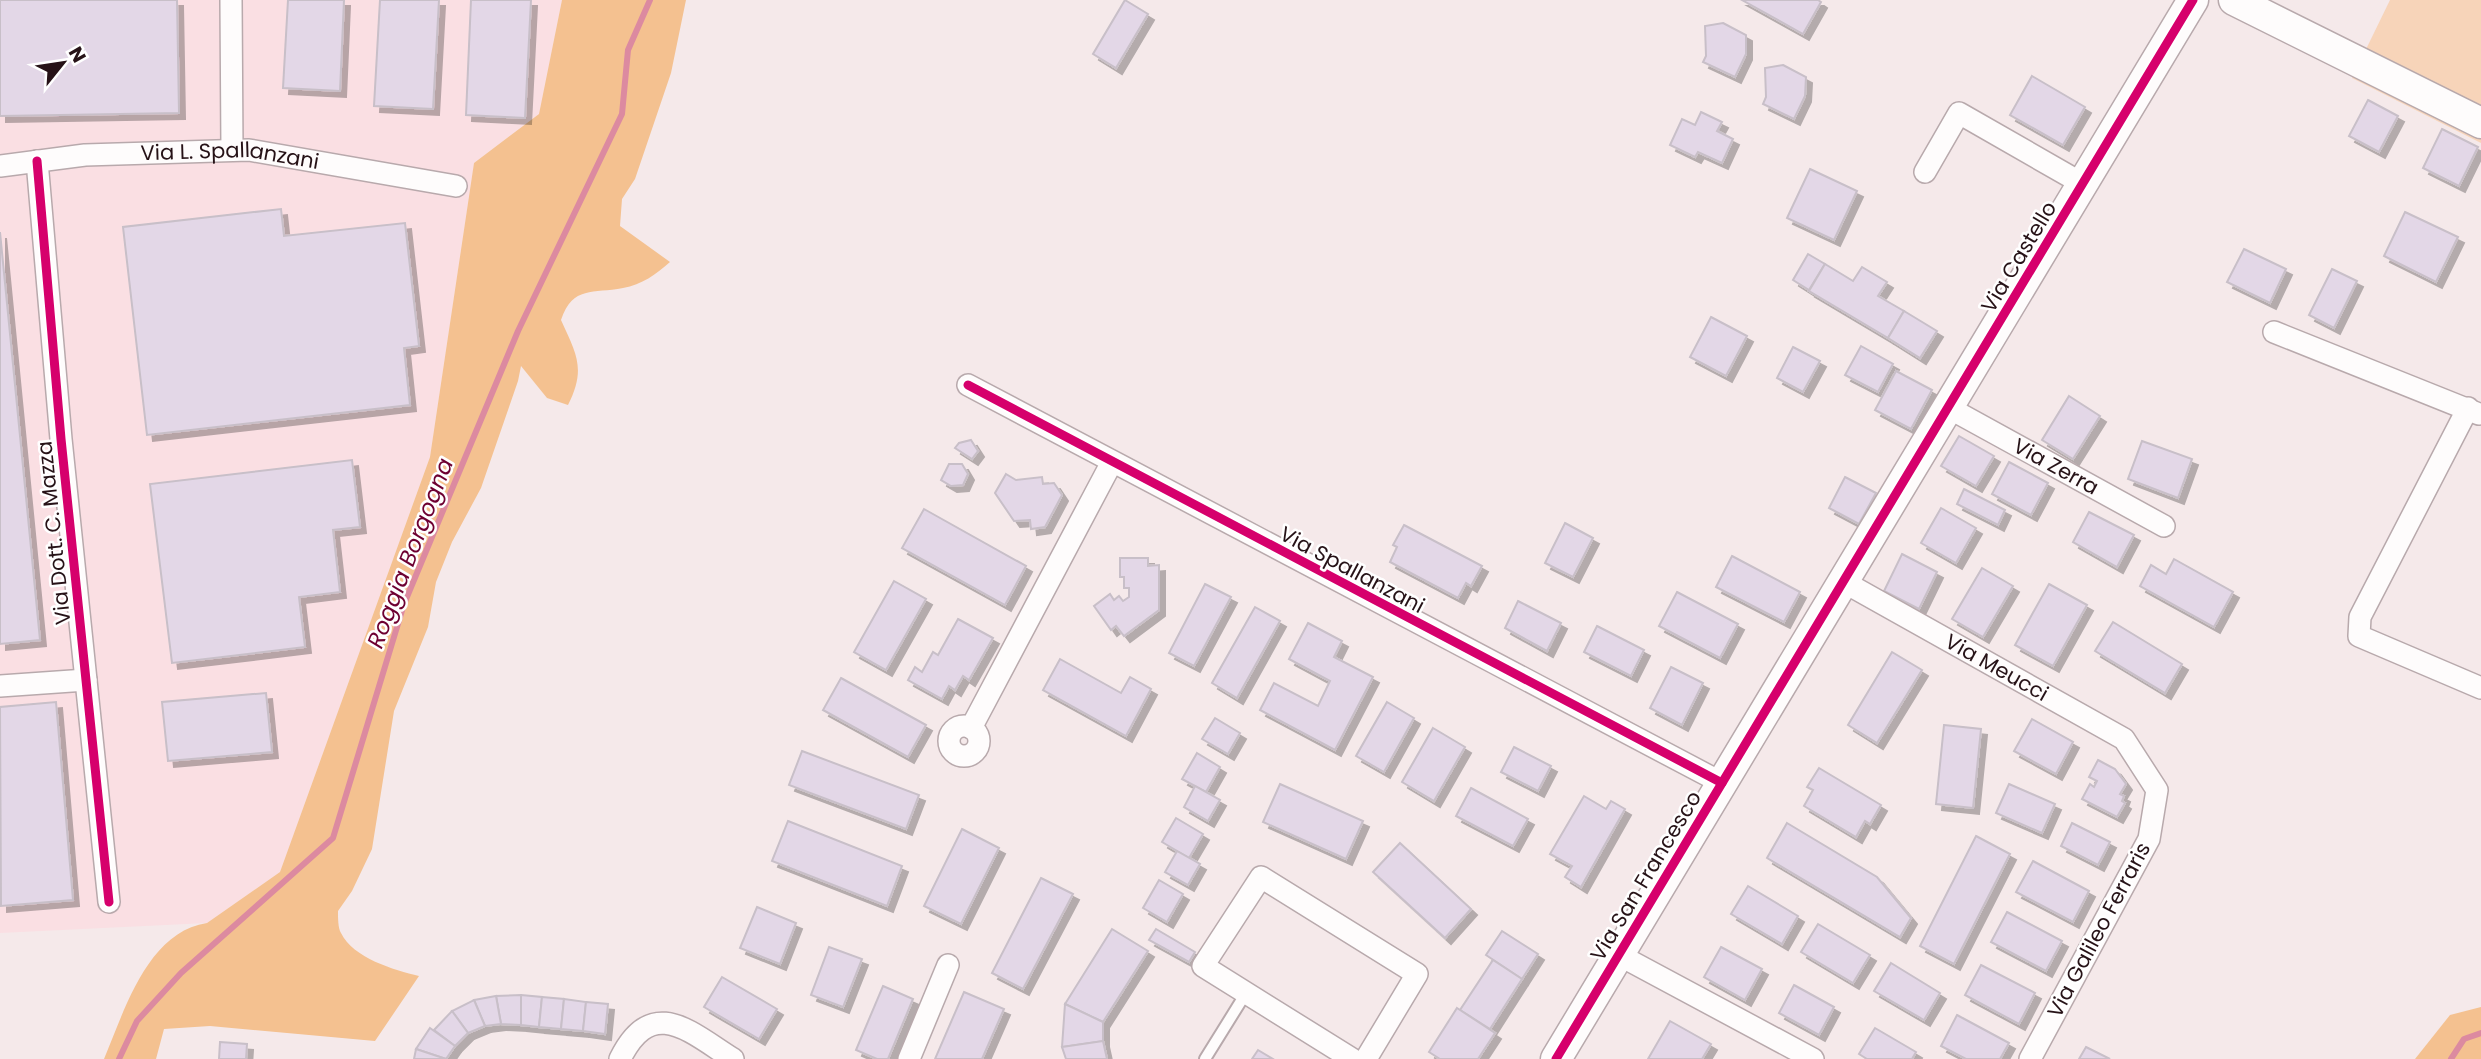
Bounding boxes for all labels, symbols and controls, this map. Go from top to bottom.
north arrow [28,28,98,98]
text: N [62,42,93,68]
street label: Via L. Spallanzani [140,135,321,176]
street label: Via Castello [1974,196,2063,318]
street label: Via Zerra [2008,431,2104,501]
street label: Via Dott. C. Mazza [29,440,78,626]
water label: Roggia Borgogna [359,453,461,653]
street label: Via Spallanzani [1275,519,1430,620]
street label: Via Meucci [1940,627,2054,708]
street label: Via San Francesco [1583,785,1708,966]
street label: Via Galileo Ferraris [2040,837,2157,1023]

